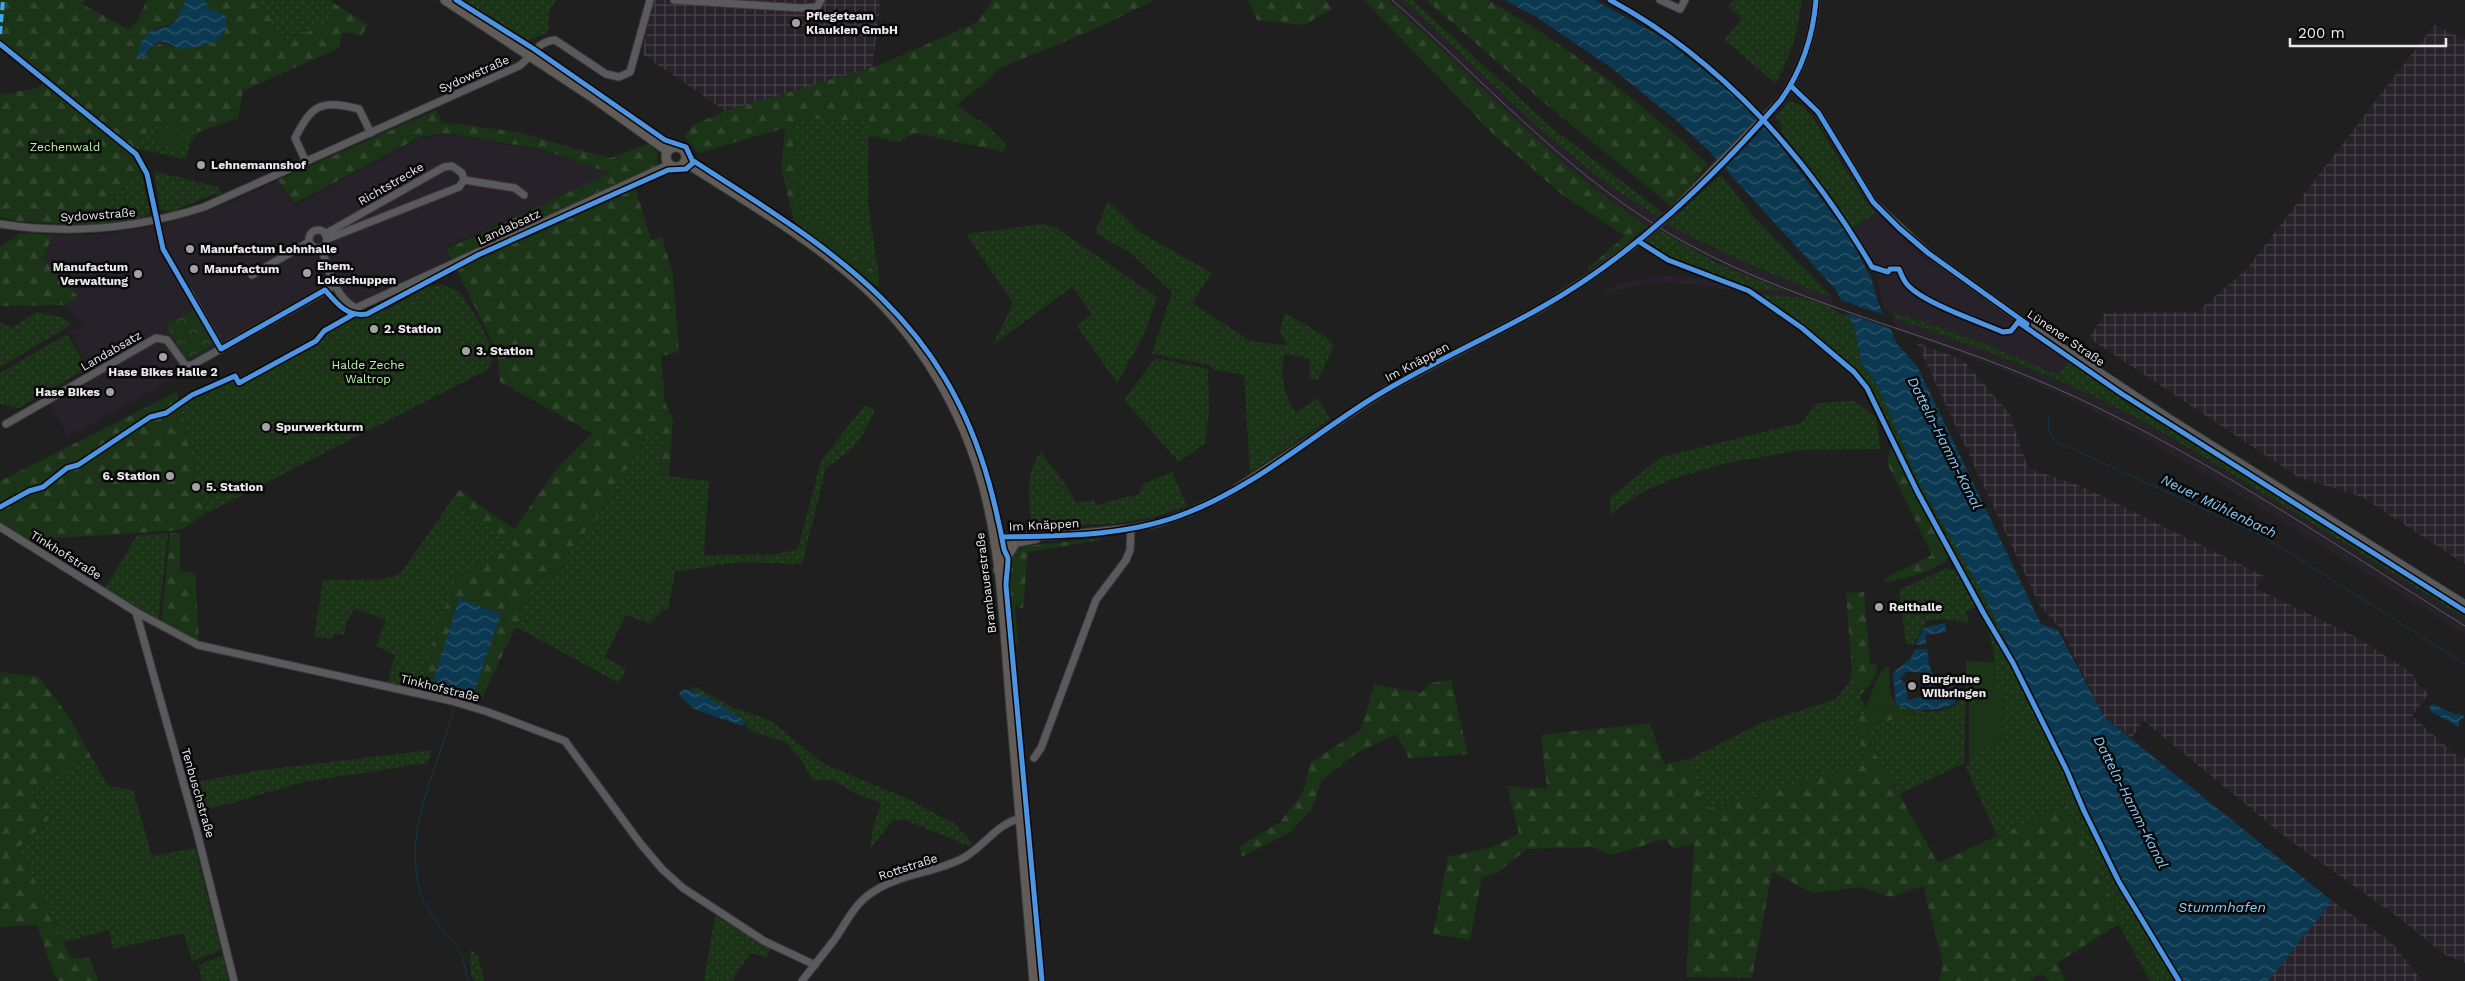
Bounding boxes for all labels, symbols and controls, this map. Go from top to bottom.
place label: Pflegeteam Klaukien GmbH [806,9,898,37]
scale bar [2290,15,2446,47]
marker: Pflegeteam Klaukien GmbH [790,17,802,29]
text: 200 m [2298,24,2345,42]
street label: Sydowstraße [437,52,511,96]
park label: Zechenwald [30,140,100,154]
place label: Lehnemannshof [211,158,306,172]
marker: Lehnemannshof [195,159,207,171]
street label: Richtstrecke [356,160,426,208]
street label: Sydowstraße [60,205,136,225]
street label: Landabsatz [475,206,543,248]
place label: Manufactum Lohnhalle [200,242,337,256]
marker: Manufactum Lohnhalle [184,243,196,255]
place label: Ehem. Lokschuppen [317,259,396,287]
place label: Manufactum Verwaltung [53,260,128,288]
place label: Manufactum [204,262,279,276]
marker: Manufactum [188,263,200,275]
marker: Ehem. Lokschuppen [301,267,313,279]
marker: Manufactum Verwaltung [132,268,144,280]
street label: Lünener Straße [2025,307,2107,369]
place label: 2. Station [384,322,441,336]
marker: 2. Station [368,323,380,335]
street label: Landabsatz [78,328,144,374]
street label: Im Knäppen [1383,339,1451,385]
place label: 3. Station [476,344,533,358]
marker: 3. Station [460,345,472,357]
marker: Hase Bikes Halle 2 [157,351,169,363]
park label: Halde Zeche Waltrop [331,358,405,386]
place label: Hase Bikes Halle 2 [108,365,218,379]
water label: Datteln-Hamm-Kanal [1905,374,1985,512]
place label: Hase Bikes [35,385,101,399]
marker: Hase Bikes [104,386,116,398]
place label: Spurwerkturm [276,420,363,434]
marker: Spurwerkturm [260,421,272,433]
place label: 6. Station [103,469,160,483]
marker: 6. Station [164,470,176,482]
water label: Neuer Mühlenbach [2159,471,2279,541]
place label: 5. Station [206,480,263,494]
marker: 5. Station [190,481,202,493]
street label: Im Knäppen [1008,516,1080,534]
street label: Tinkhofstraße [28,528,104,582]
street label: Brambauerstraße [973,532,999,634]
place label: Reithalle [1889,600,1942,614]
marker: Reithalle [1873,601,1885,613]
street label: Tinkhofstraße [399,671,481,705]
place label: Burgruine Wilbringen [1922,672,1986,700]
marker: Burgruine Wilbringen [1906,680,1918,692]
water label: Datteln-Hamm-Kanal [2091,733,2171,871]
street label: Tenbuschstraße [178,746,218,840]
street label: Rottstraße [877,851,939,883]
water label: Stummhafen [2178,899,2266,915]

